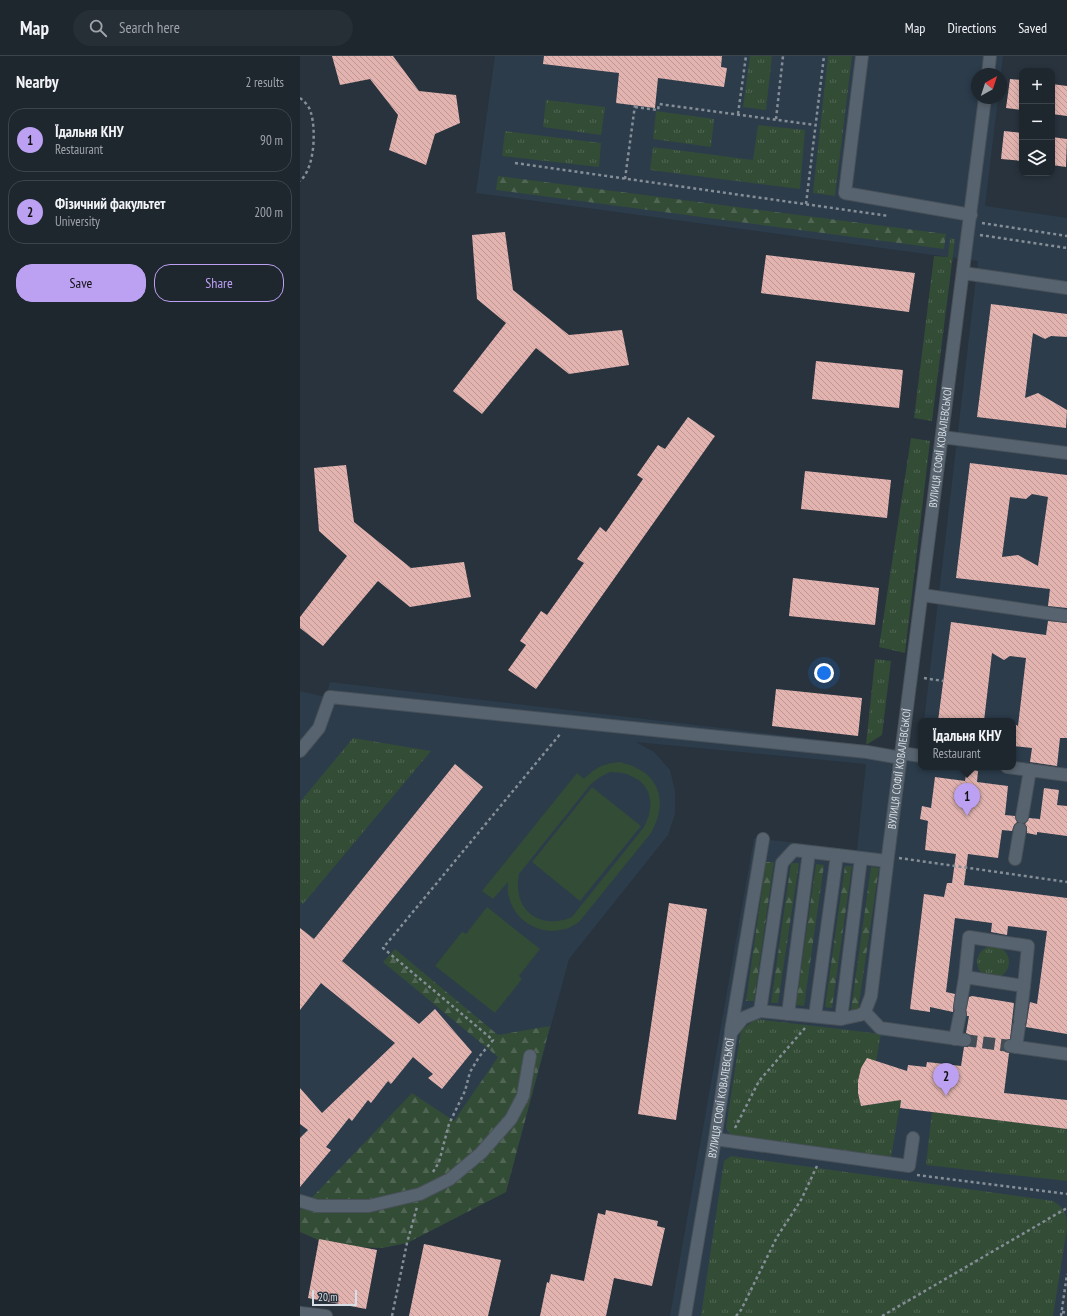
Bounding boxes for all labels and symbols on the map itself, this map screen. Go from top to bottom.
north arrow [971,68,1007,104]
street label: ВУЛИЦЯ СОФІЇ КОВАЛЕВСЬКОЇ [926,386,955,508]
your location [814,663,834,683]
street label: ВУЛИЦЯ СОФІЇ КОВАЛЕВСЬКОЇ [885,707,914,830]
pin: 1 [954,783,980,816]
street label: ВУЛИЦЯ СОФІЇ КОВАЛЕВСЬКОЇ [705,1037,737,1159]
pin: 2 [933,1063,959,1096]
scale bar [312,1288,357,1307]

